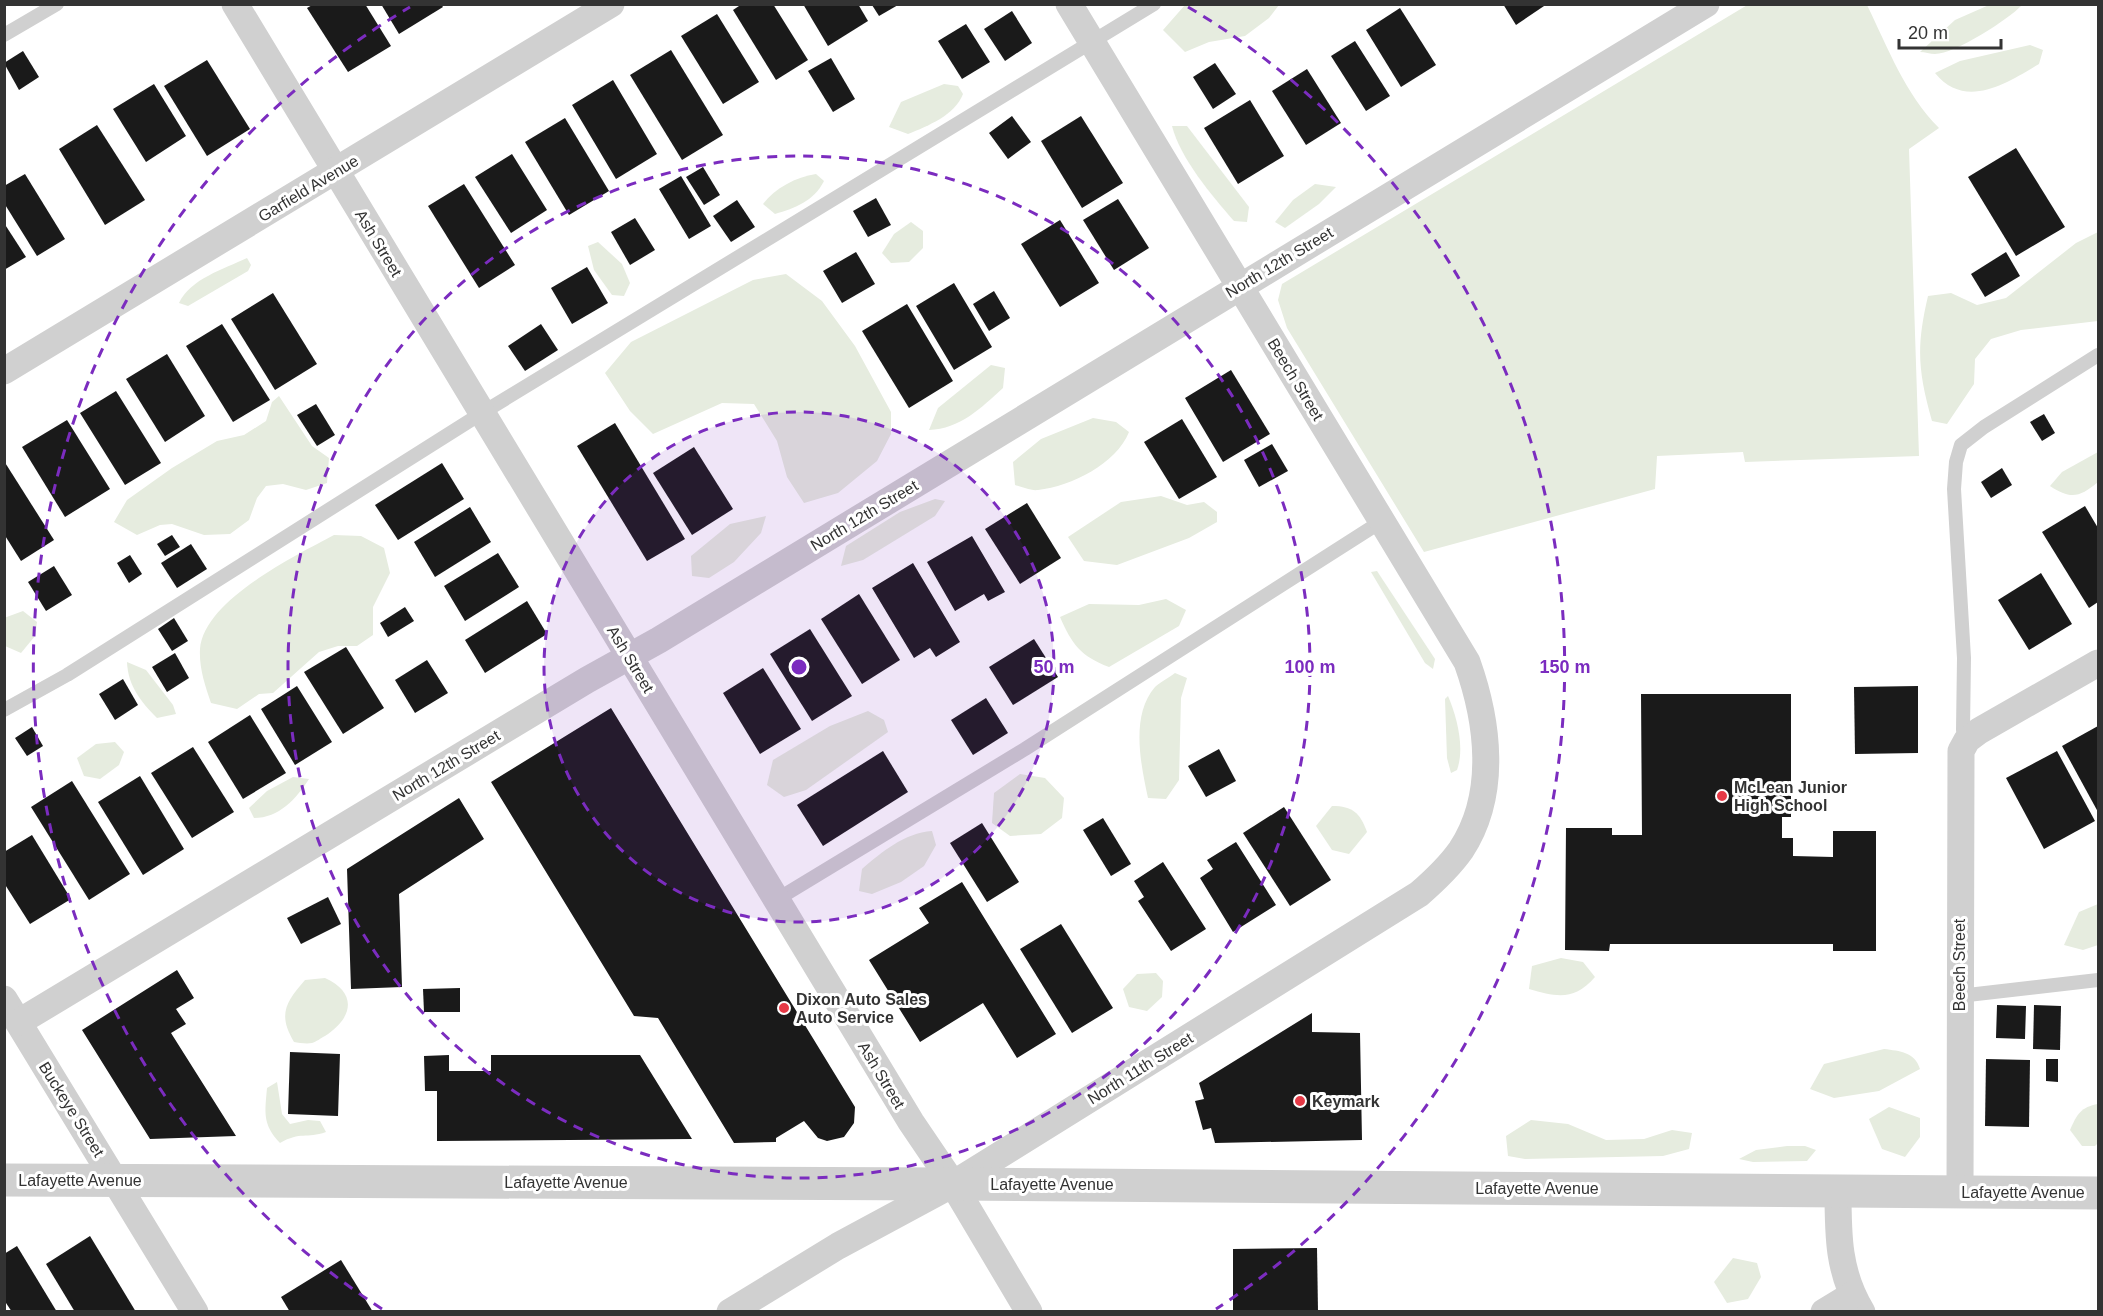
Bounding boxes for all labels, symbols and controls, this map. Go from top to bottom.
scale bar [1899,12,2001,50]
text: 20 m [1908,23,1948,43]
street label: Garfield Avenue [255,152,361,225]
street label: Ash Street [352,207,405,280]
street label: North 12th Street [1223,223,1336,301]
street label: Beech Street [1264,335,1327,424]
street label: North 12th Street [808,476,921,554]
street label: Ash Street [604,623,657,696]
centre of rings [789,657,809,677]
text: 50 m [1033,657,1075,677]
text: 100 m [1284,657,1336,677]
text: 150 m [1539,657,1591,677]
street label: North 12th Street [390,726,503,804]
place label: McLean Junior High School [1734,779,1847,814]
marker: McLean Junior High School [1715,789,1729,803]
street label: Beech Street [1951,918,1968,1011]
place label: Dixon Auto Sales Auto Service [796,991,927,1026]
marker: Dixon Auto Sales Auto Service [777,1001,791,1015]
street label: North 11th Street [1085,1029,1196,1108]
street label: Ash Street [855,1039,908,1112]
street label: Buckeye Street [36,1059,108,1160]
place label: Keymark [1312,1093,1380,1110]
marker: Keymark [1293,1094,1307,1108]
street label: Lafayette Avenue [18,1172,142,1189]
street label: Lafayette Avenue [504,1174,628,1191]
street label: Lafayette Avenue [990,1176,1114,1193]
street label: Lafayette Avenue [1475,1180,1599,1197]
street label: Lafayette Avenue [1961,1184,2085,1201]

